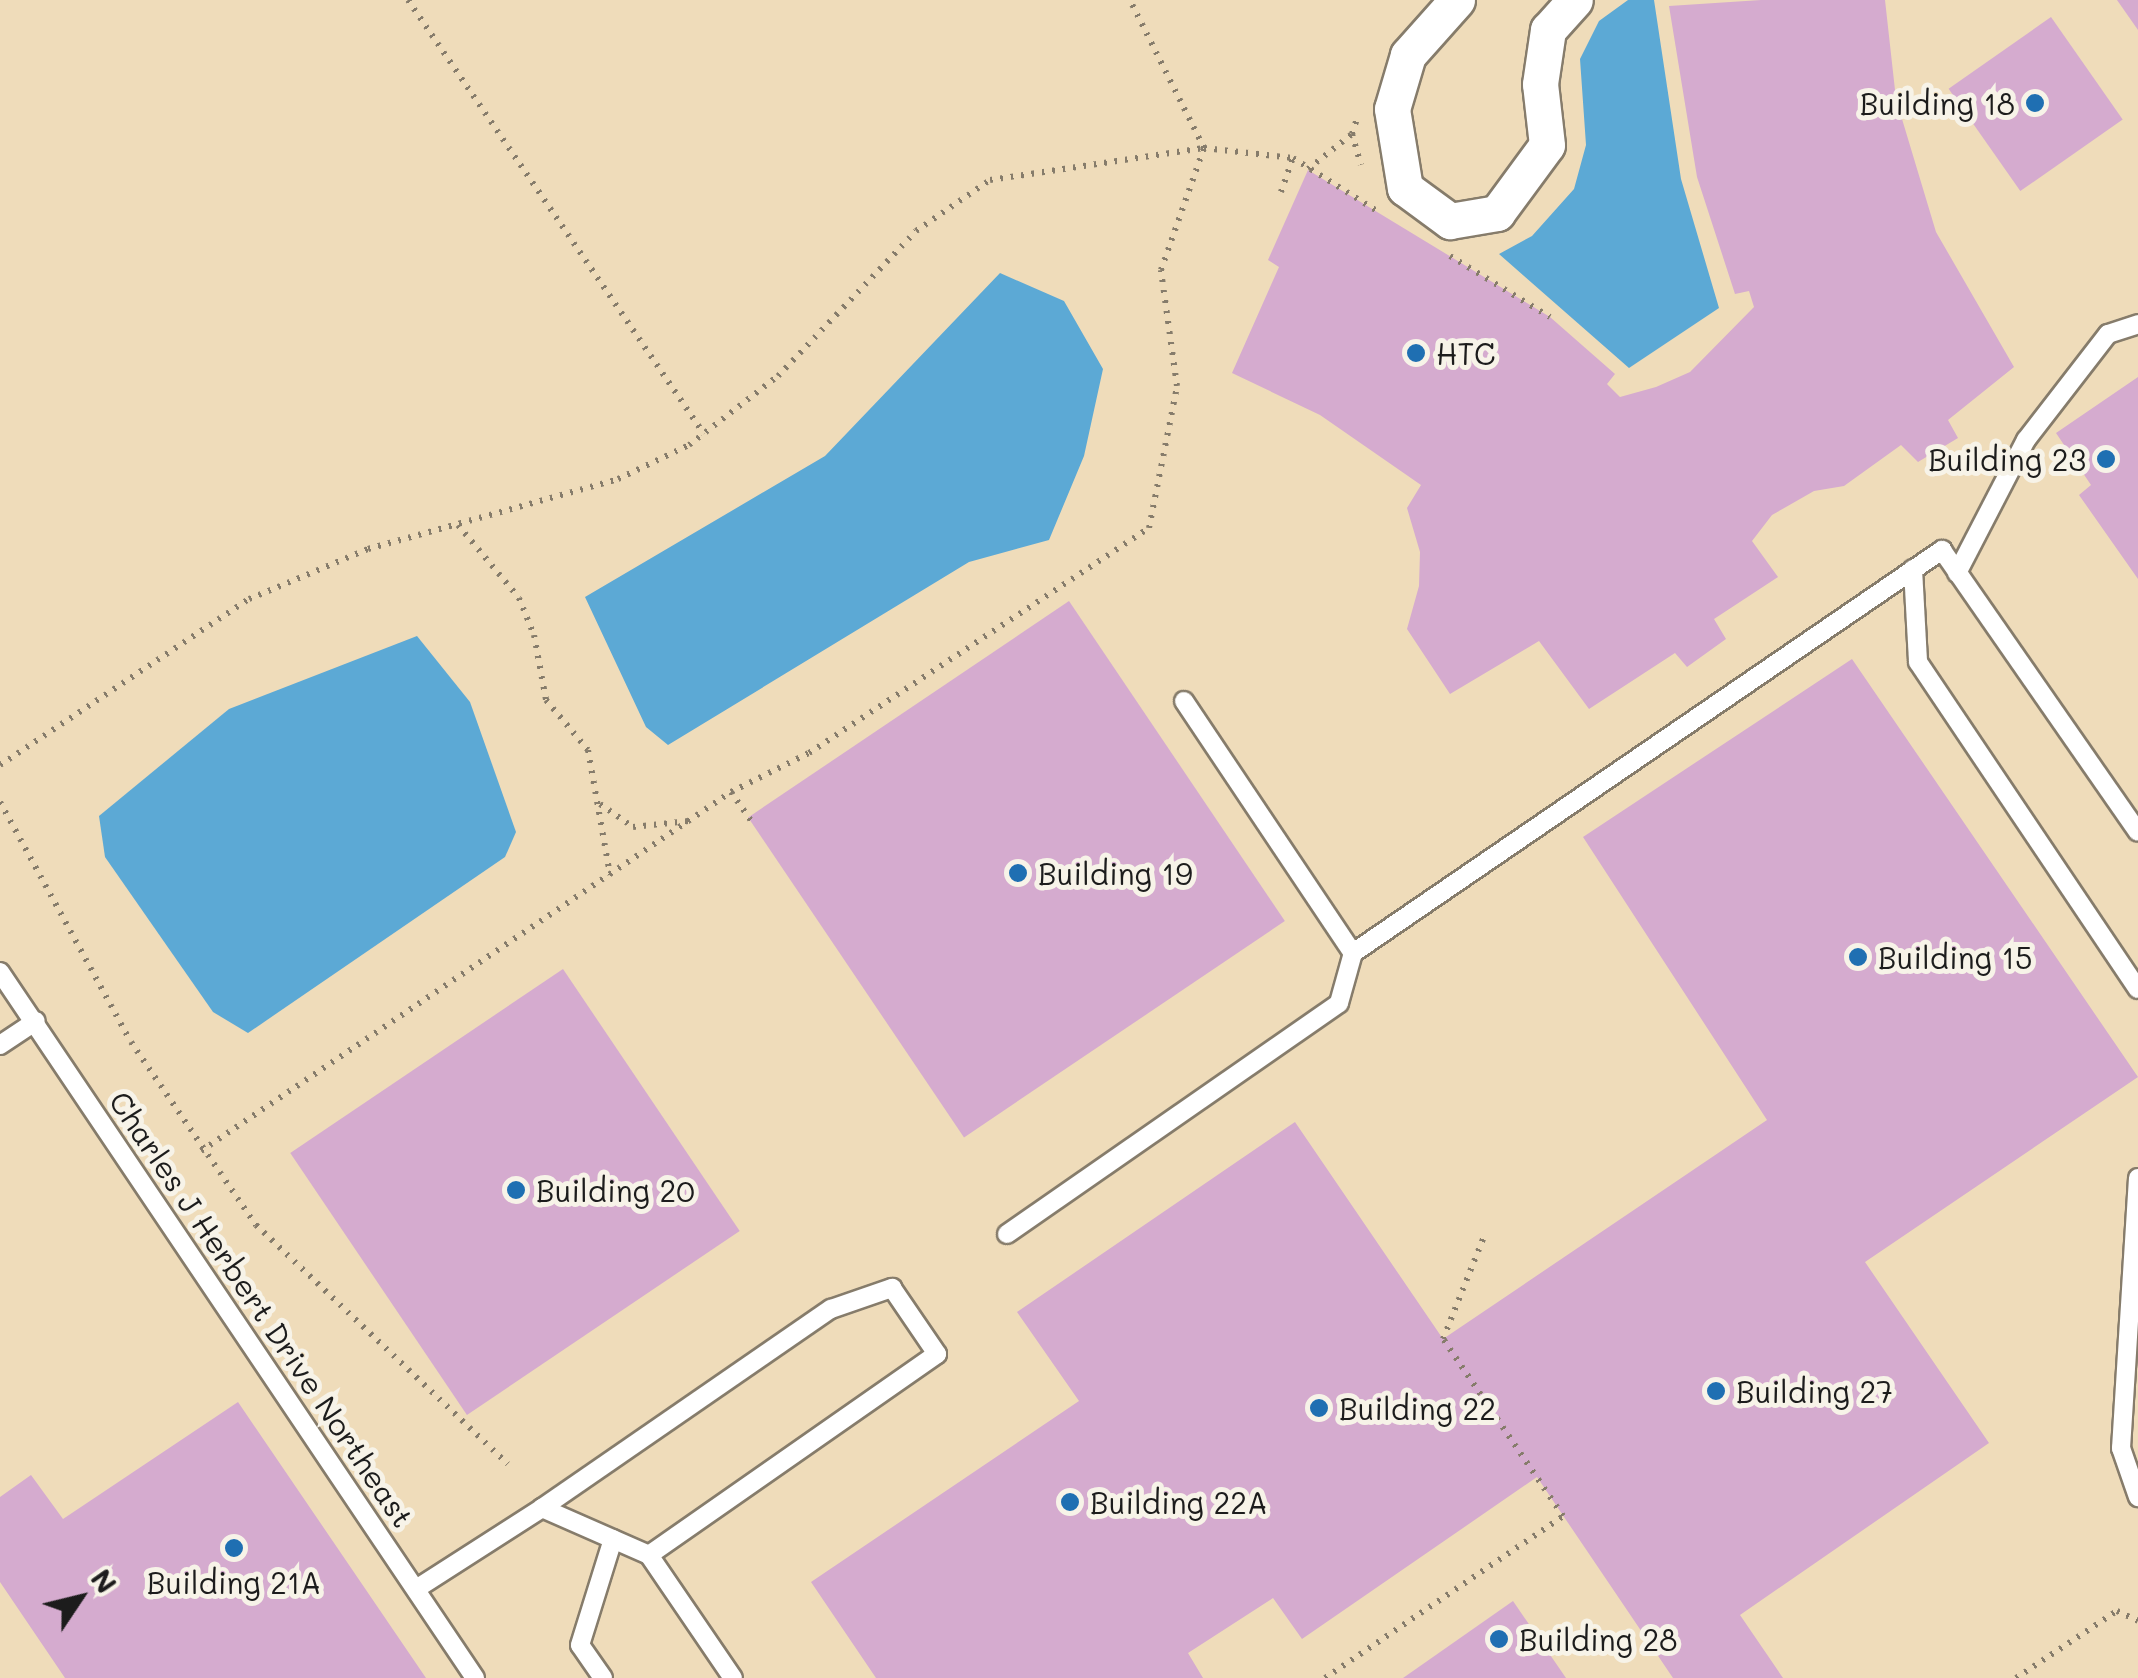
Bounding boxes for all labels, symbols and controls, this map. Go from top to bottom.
place label: Building 18 [1860,85,2015,121]
marker: Building 18 [2024,92,2046,114]
place label: HTC [1436,335,1496,371]
marker: HTC [1405,342,1427,364]
place label: Building 23 [1928,441,2086,477]
marker: Building 23 [2095,448,2117,470]
place label: Building 19 [1038,855,1193,891]
marker: Building 19 [1007,862,1029,884]
place label: Building 15 [1878,939,2032,975]
marker: Building 15 [1847,946,1869,968]
street label: Charles J Herbert Drive Northeast [102,1084,422,1534]
place label: Building 20 [536,1172,695,1208]
marker: Building 20 [505,1179,527,1201]
place label: Building 27 [1736,1373,1893,1409]
marker: Building 27 [1705,1380,1727,1402]
place label: Building 22 [1339,1390,1496,1426]
marker: Building 22 [1308,1397,1330,1419]
place label: Building 22A [1090,1484,1268,1520]
marker: Building 22A [1059,1491,1081,1513]
marker: Building 21A [223,1537,245,1559]
north arrow [30,1548,130,1648]
text: N [84,1562,125,1600]
place label: Building 21A [147,1564,321,1600]
place label: Building 28 [1519,1621,1677,1657]
marker: Building 28 [1488,1628,1510,1650]

